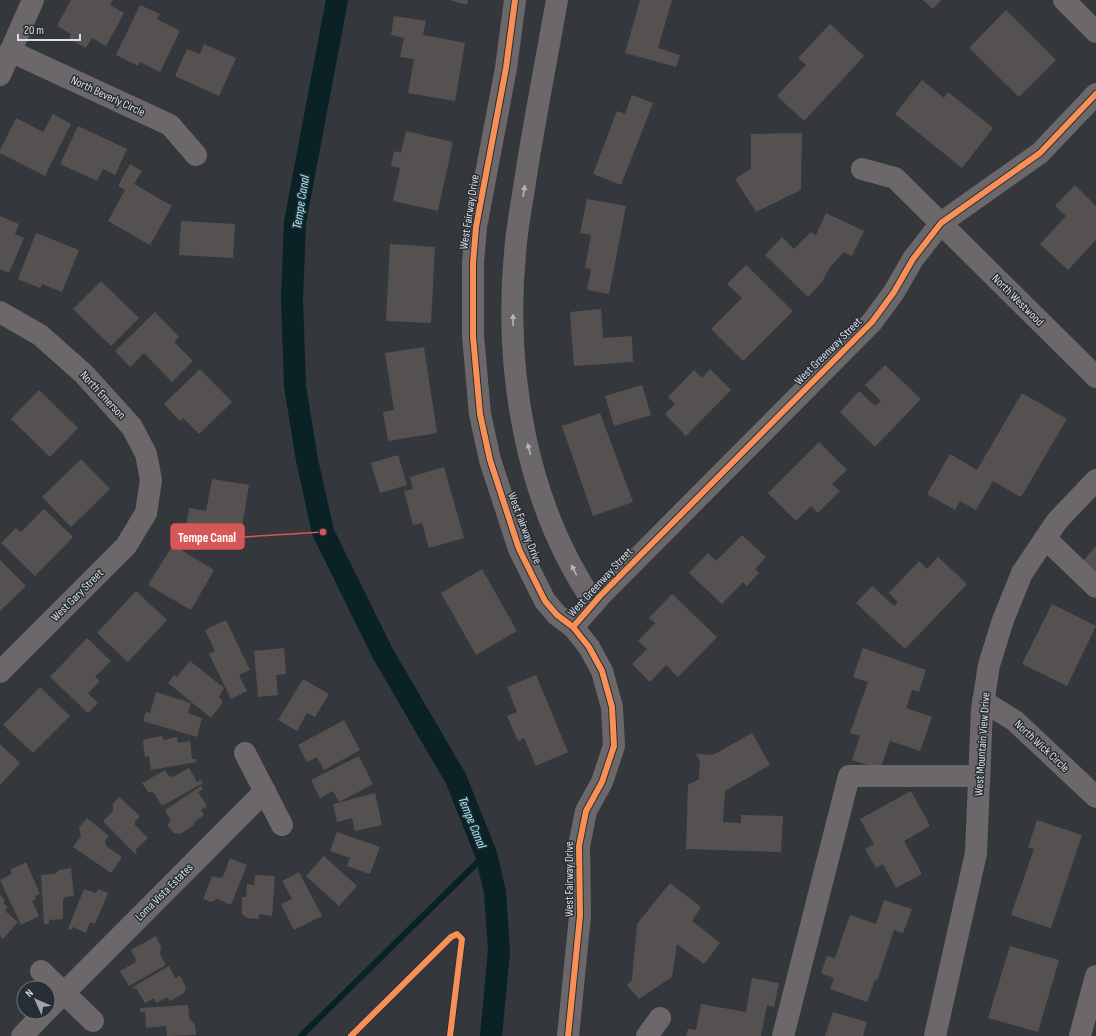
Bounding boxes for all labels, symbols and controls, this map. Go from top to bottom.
scale bar [18,16,80,42]
text: 20 m [24,23,44,38]
street label: North Beverly Circle [68,73,147,120]
water label: Tempe Canal [289,173,313,230]
street label: West Fairway Drive [456,173,483,251]
one-way arrow [521,185,527,197]
street label: North Westwood [988,271,1047,330]
one-way arrow [510,313,516,326]
street label: West Greenway Street [791,314,865,388]
street label: North Emerson [76,368,129,423]
one-way arrow [526,442,532,454]
street label: West Fairway Drive [504,490,545,566]
callout: Tempe Canal [171,524,244,549]
text: Tempe Canal [178,530,236,546]
street label: West Greenway Street [564,544,637,620]
one-way arrow [571,564,577,576]
street label: West Gary Street [48,566,107,625]
street label: West Mountain View Drive [971,691,994,797]
street label: North Wick Circle [1011,717,1072,776]
water label: Tempe Canal [454,794,490,851]
street label: West Fairway Drive [562,841,577,917]
street label: Loma Vista Estates [132,860,196,924]
north arrow [16,980,56,1020]
text: N [23,987,36,1000]

